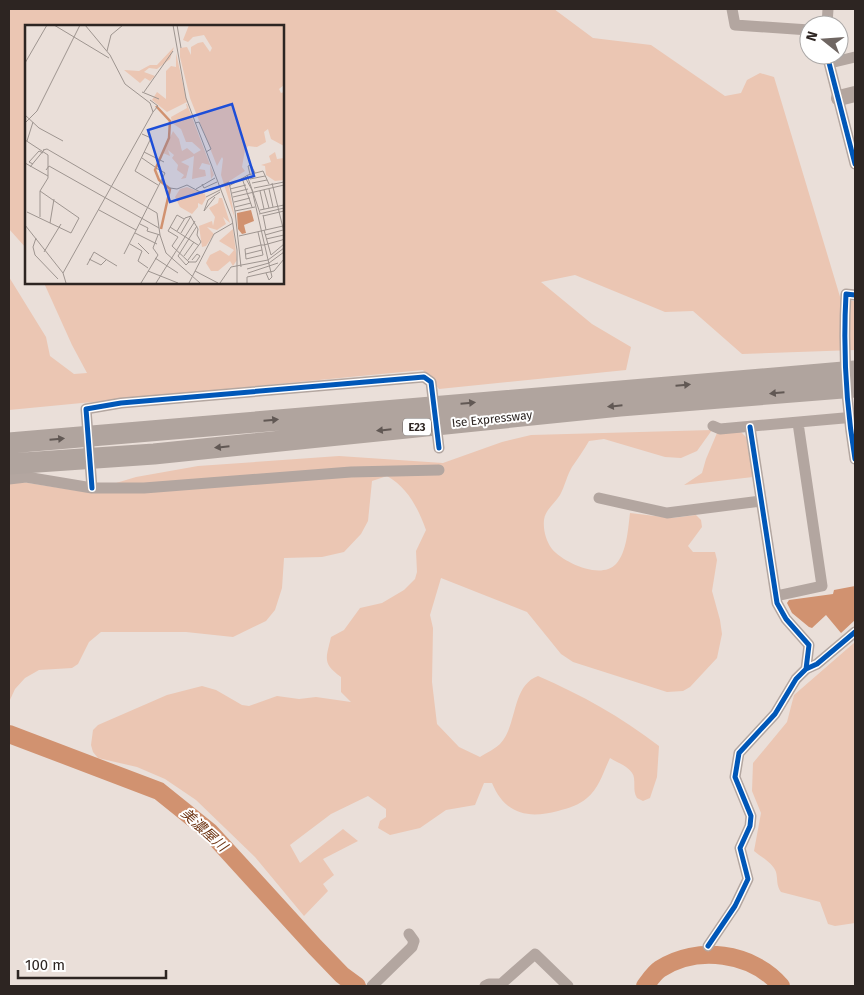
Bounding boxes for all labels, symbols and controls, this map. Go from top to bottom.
north arrow [799,15,849,65]
inset map [25,25,284,284]
text: N [803,29,822,43]
one-way arrow [675,381,691,389]
one-way arrow [769,389,785,397]
one-way arrow [461,399,477,407]
one-way arrow [607,402,623,410]
street label: Ise Expressway [451,408,533,430]
one-way arrow [264,416,280,424]
road number: E23 [403,418,431,436]
one-way arrow [375,426,391,434]
one-way arrow [50,435,66,443]
one-way arrow [214,443,230,451]
water label: 美濃屋川 [178,805,232,856]
scale bar [18,948,165,980]
text: 100 m [25,956,65,974]

